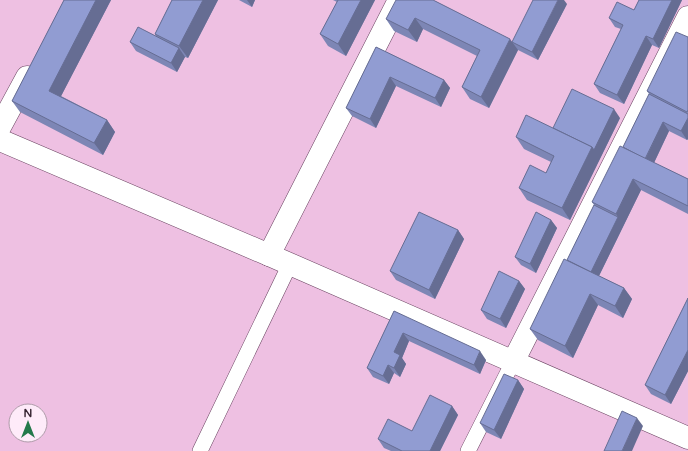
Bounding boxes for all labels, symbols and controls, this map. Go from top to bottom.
north arrow [8,403,48,443]
text: N [24,407,32,420]

